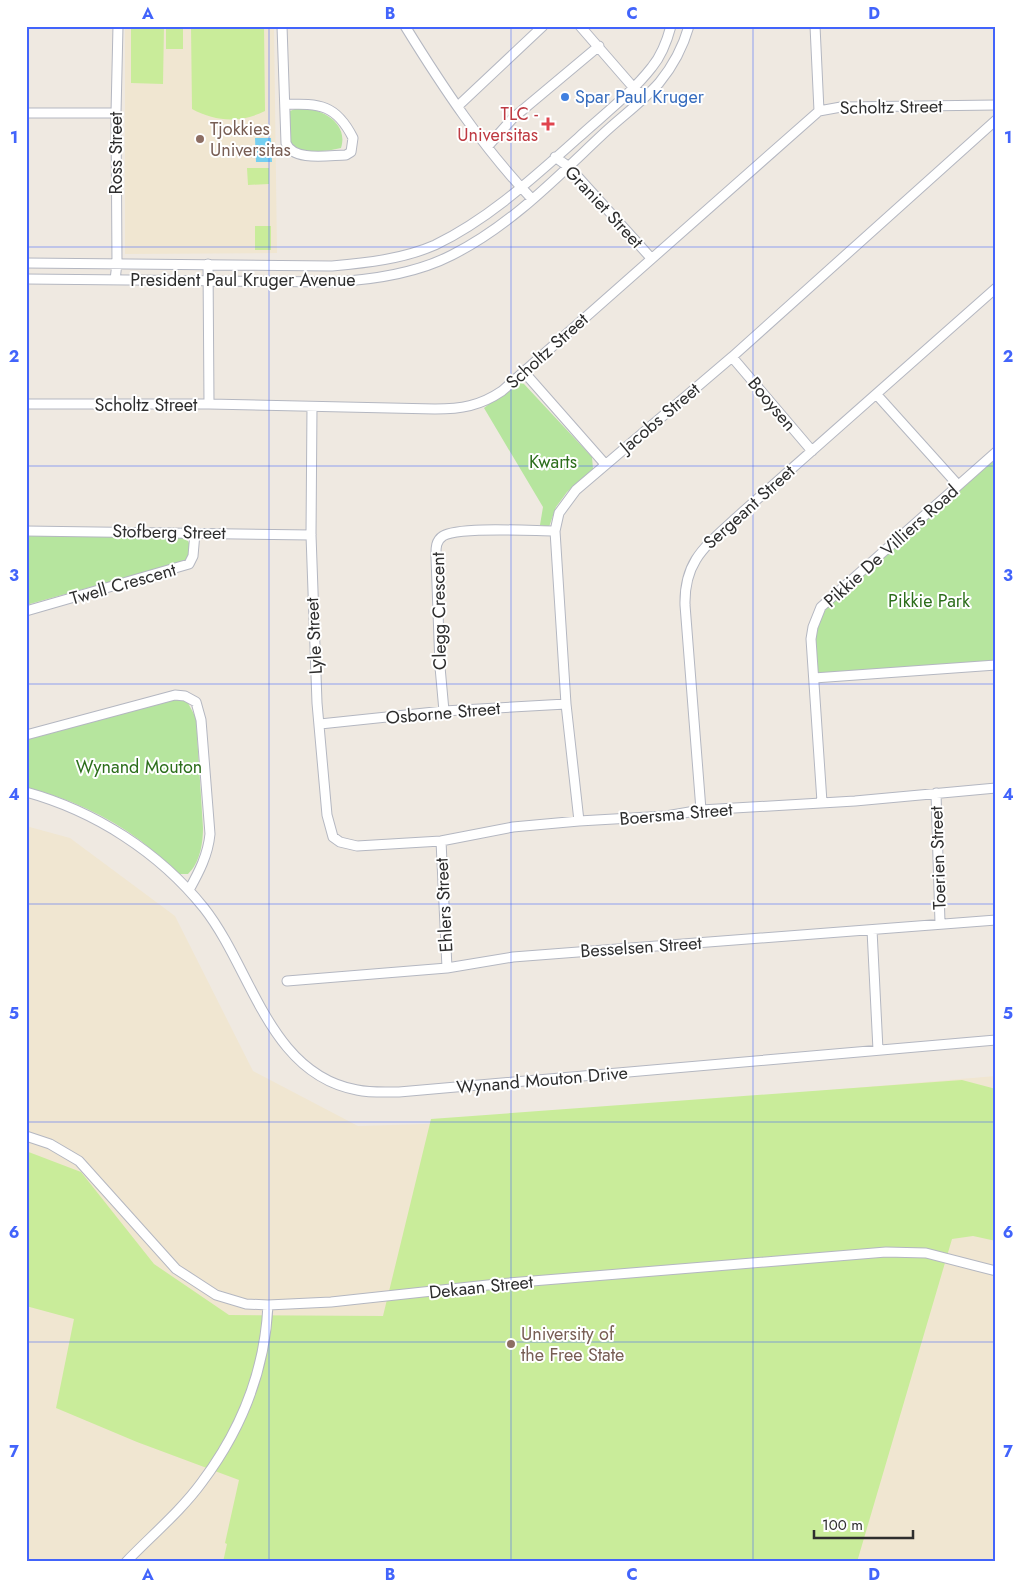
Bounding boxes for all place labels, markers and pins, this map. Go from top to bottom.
place label: Spar Paul Kruger [575,84,705,110]
marker: Spar Paul Kruger [559,91,571,103]
place label: TLC - Universitas [457,101,538,148]
place label: Tjokkies Universitas [210,116,291,163]
marker: TLC - Universitas [542,118,554,130]
marker: Tjokkies Universitas [194,133,206,145]
place label: University of the Free State [521,1321,624,1368]
marker: University of the Free State [505,1338,517,1350]

